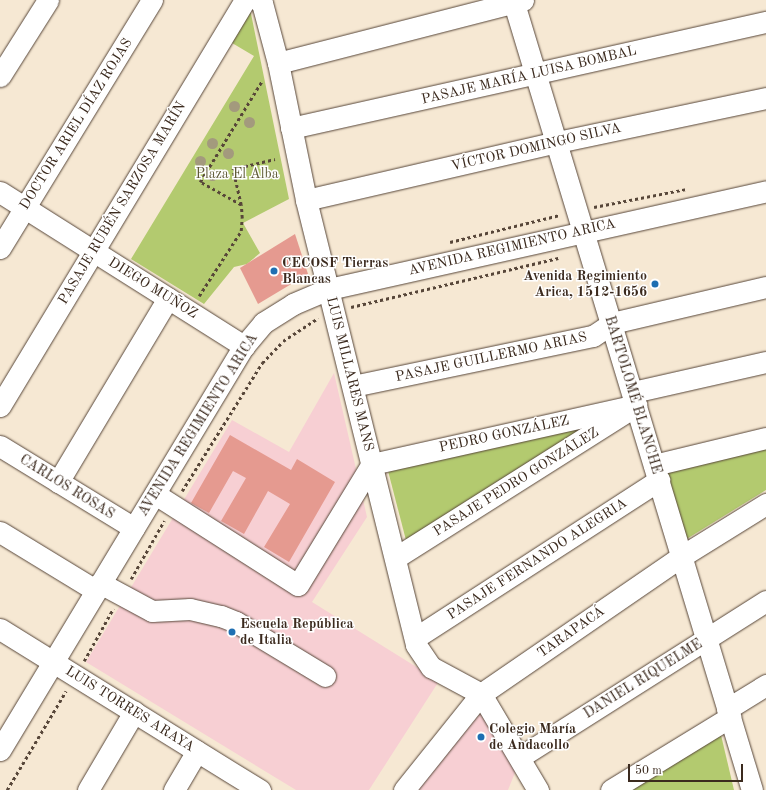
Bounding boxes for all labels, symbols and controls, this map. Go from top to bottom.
street label: DOCTOR ARIEL DÍAZ ROJAS [16,35,136,213]
street label: PASAJE MARÍA LUISA BOMBAL [420,42,638,108]
street label: PASAJE RUBÉN SARZOSA MARÍN [55,99,189,307]
street label: VÍCTOR DOMINGO SILVA [449,119,623,175]
park label: Plaza El Alba [195,166,279,182]
street label: AVENIDA REGIMIENTO ARICA [407,215,617,279]
street label: DIEGO MUÑOZ [105,254,201,322]
place label: CECOSF Tierras Blancas [282,255,388,288]
marker: CECOSF Tierras Blancas [269,266,279,276]
place label: Avenida Regimiento Arica, 1512-1656 [523,268,647,300]
marker: Avenida Regimiento Arica, 1512-1656 [650,279,660,289]
street label: LUIS MILLARES MANS [323,295,377,453]
street label: BARTOLOMÉ BLANCHE [601,314,665,476]
street label: PASAJE GUILLERMO ARIAS [394,328,588,386]
street label: AVENIDA REGIMIENTO ARICA [135,331,261,519]
street label: PEDRO GONZÁLEZ [437,412,571,456]
street label: PASAJE PEDRO GONZÁLEZ [430,424,602,540]
street label: CARLOS ROSAS [16,451,118,523]
street label: PASAJE FERNANDO ALEGRIA [444,494,630,624]
street label: TARAPACÁ [534,603,608,661]
place label: Escuela República de Italia [240,616,354,648]
marker: Escuela República de Italia [227,627,237,637]
street label: DANIEL RIQUELME [581,636,705,722]
street label: LUIS TORRES ARAYA [62,662,198,756]
place label: Colegio María de Andacollo [489,721,576,754]
marker: Colegio María de Andacollo [476,732,486,742]
scale bar [630,756,745,782]
text: 50 m [635,765,662,777]

